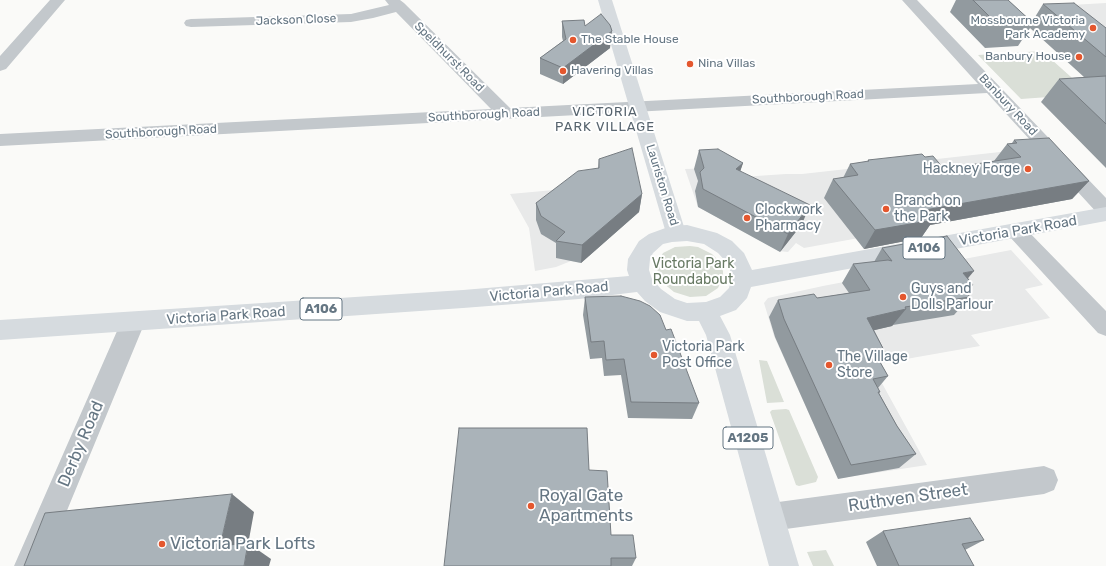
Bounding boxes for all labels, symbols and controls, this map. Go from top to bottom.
street label: Jackson Close [255,11,337,29]
place label: Mossbourne Victoria Park Academy [971,14,1085,42]
street label: Speldhurst Road [411,19,487,95]
marker: Mossbourne Victoria Park Academy [1088,23,1098,33]
place label: The Stable House [581,33,679,47]
marker: The Stable House [568,35,578,45]
place label: Banbury House [985,50,1071,64]
marker: Banbury House [1074,52,1084,62]
place label: Nina Villas [698,57,755,71]
marker: Nina Villas [685,59,695,69]
place label: Havering Villas [571,64,653,78]
marker: Havering Villas [558,66,568,76]
street label: Banbury Road [976,71,1040,139]
street label: Southborough Road [752,87,864,107]
district label: VICTORIA PARK VILLAGE [555,104,655,135]
street label: Southborough Road [428,105,540,125]
street label: Southborough Road [105,122,217,142]
street label: Lauriston Road [643,143,681,227]
place label: Hackney Forge [923,161,1020,177]
marker: Hackney Forge [1023,164,1033,174]
place label: Branch on the Park [894,193,961,226]
place label: Clockwork Pharmacy [755,202,822,234]
marker: Branch on the Park [881,204,891,214]
street label: Victoria Park Road [958,212,1078,250]
marker: Clockwork Pharmacy [742,213,752,223]
road number: A106 [903,237,945,259]
park label: Victoria Park Roundabout [652,256,734,288]
street label: Victoria Park Road [489,278,609,306]
place label: Guys and Dolls Parlour [911,281,993,314]
marker: Guys and Dolls Parlour [898,292,908,302]
road number: A106 [300,298,342,320]
street label: Victoria Park Road [166,303,286,329]
place label: Victoria Park Post Office [662,339,745,372]
place label: The Village Store [837,349,908,382]
marker: Victoria Park Post Office [649,350,659,360]
marker: The Village Store [824,360,834,370]
street label: Derby Road [54,398,108,490]
road number: A1205 [723,427,773,449]
street label: Ruthven Street [847,480,969,516]
place label: Royal Gate Apartments [539,486,633,526]
marker: Royal Gate Apartments [526,501,536,511]
place label: Victoria Park Lofts [170,534,316,554]
marker: Victoria Park Lofts [157,539,167,549]

